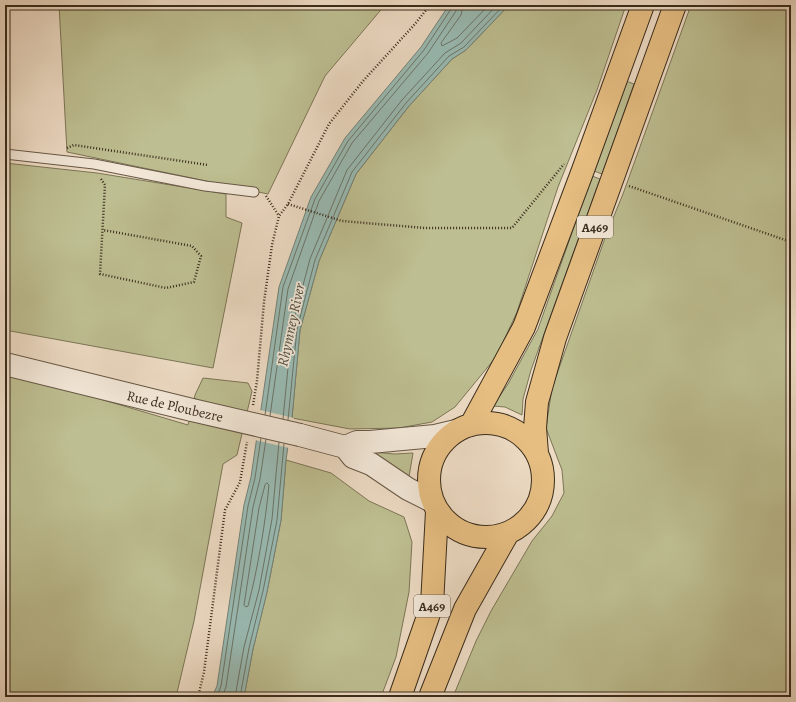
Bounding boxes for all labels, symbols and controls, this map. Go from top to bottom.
road number: A469 [577,216,613,238]
water label: Rhymney River [272,281,310,368]
street label: Rue de Ploubezre [125,386,225,427]
road number: A469 [414,595,450,617]

